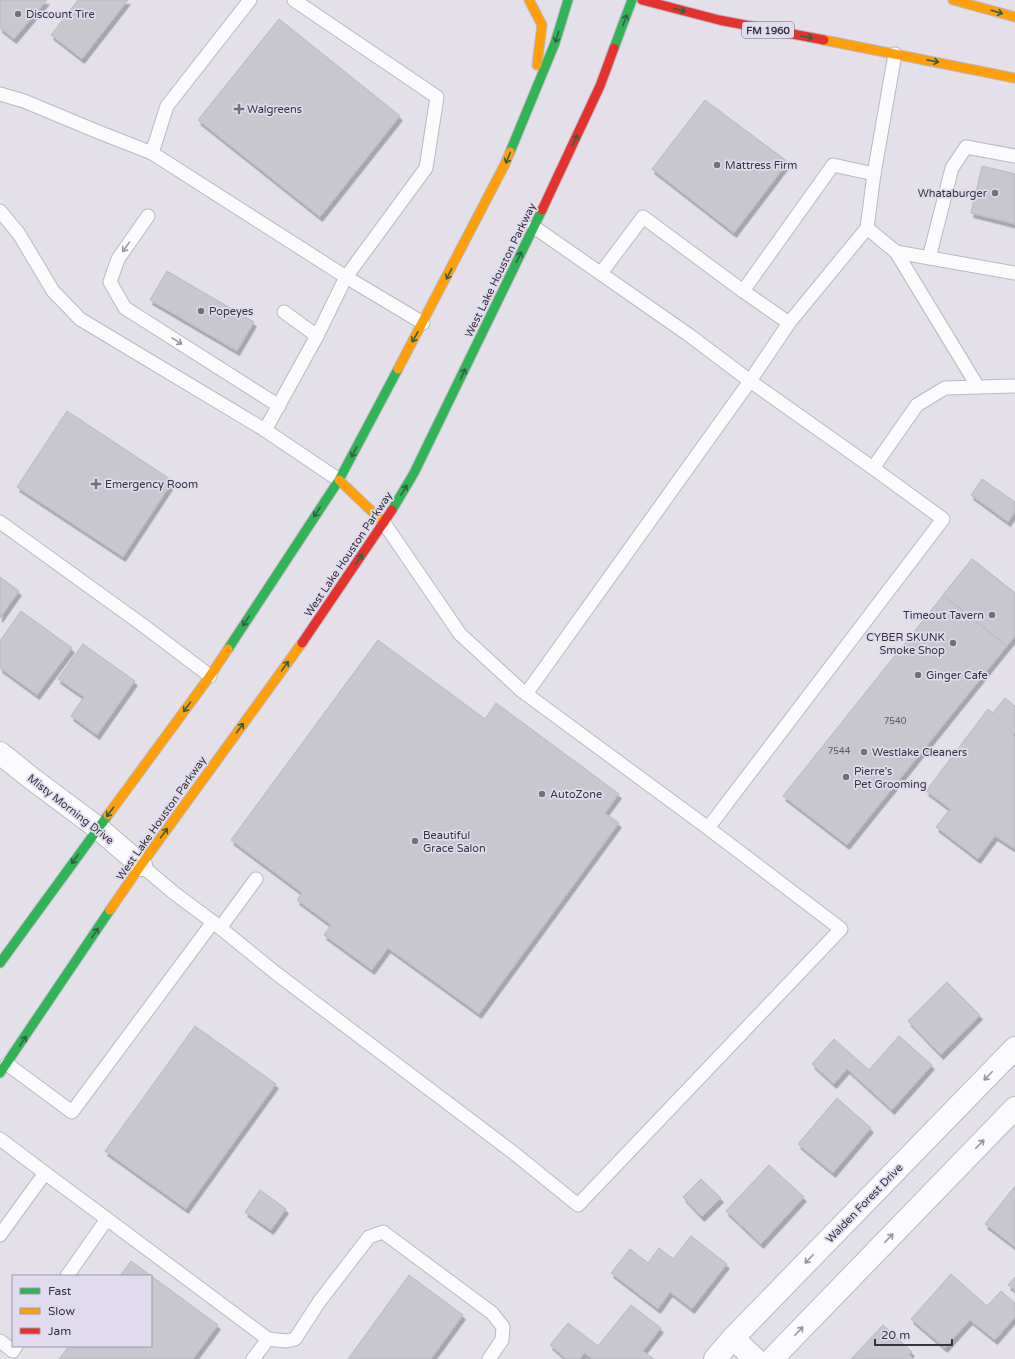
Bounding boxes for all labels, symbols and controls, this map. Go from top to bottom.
one-way arrow [673,7,686,14]
place label: Discount Tire [26,8,95,21]
marker: Discount Tire [13,9,23,19]
one-way arrow [991,9,1004,17]
one-way arrow [621,14,629,26]
road number: FM 1960 [742,22,794,38]
one-way arrow [553,31,560,44]
one-way arrow [800,34,813,42]
one-way arrow [926,58,939,66]
place label: Walgreens [247,103,302,116]
marker: Walgreens [234,104,244,114]
one-way arrow [572,134,579,146]
one-way arrow [503,151,511,163]
place label: Mattress Firm [725,159,797,172]
marker: Mattress Firm [712,160,722,170]
place label: Whataburger [918,187,988,200]
marker: Whataburger [990,188,1000,198]
street label: West Lake Houston Parkway [462,201,539,340]
one-way arrow [122,242,130,253]
one-way arrow [516,251,523,263]
one-way arrow [445,267,452,279]
place label: Popeyes [209,305,253,318]
marker: Popeyes [196,306,206,316]
one-way arrow [411,331,419,343]
one-way arrow [171,337,182,345]
one-way arrow [460,368,467,380]
one-way arrow [350,445,357,457]
marker: Emergency Room [90,478,102,490]
place label: Emergency Room [105,478,198,491]
one-way arrow [401,484,409,496]
street label: West Lake Houston Parkway [302,489,395,619]
one-way arrow [313,506,321,517]
one-way arrow [355,554,363,565]
place label: Timeout Tavern [903,609,984,622]
marker: Timeout Tavern [987,610,997,620]
one-way arrow [242,615,250,626]
place label: CYBER SKUNK Smoke Shop [866,631,946,657]
marker: CYBER SKUNK Smoke Shop [948,638,958,648]
one-way arrow [281,661,289,672]
place label: Ginger Cafe [926,669,988,682]
marker: Ginger Cafe [913,670,923,680]
one-way arrow [183,702,191,713]
house number: 7540 [884,716,907,727]
one-way arrow [236,723,244,734]
house number: 7544 [828,746,851,757]
place label: Westlake Cleaners [872,746,967,759]
marker: Westlake Cleaners [859,747,869,757]
street label: West Lake Houston Parkway [114,754,209,883]
place label: Pierre’s Pet Grooming [854,765,927,791]
street label: Misty Morning Drive [25,772,116,847]
marker: Pierre’s Pet Grooming [841,772,851,782]
place label: AutoZone [550,788,602,801]
marker: AutoZone [537,789,547,799]
one-way arrow [106,806,114,817]
one-way arrow [160,828,168,839]
place label: Beautiful Grace Salon [423,829,486,855]
marker: Beautiful Grace Salon [410,836,420,846]
one-way arrow [71,854,79,865]
one-way arrow [91,928,100,939]
one-way arrow [19,1036,27,1047]
one-way arrow [983,1071,993,1081]
one-way arrow [975,1139,985,1149]
street label: Walden Forest Drive [823,1161,905,1246]
one-way arrow [885,1233,894,1243]
one-way arrow [804,1254,814,1264]
legend [12,1275,152,1347]
text: Fast [48,1284,72,1298]
text: Slow [48,1304,75,1318]
scale bar [875,1321,952,1347]
text: Jam [48,1324,71,1338]
one-way arrow [794,1326,804,1336]
text: 20 m [881,1328,910,1342]

